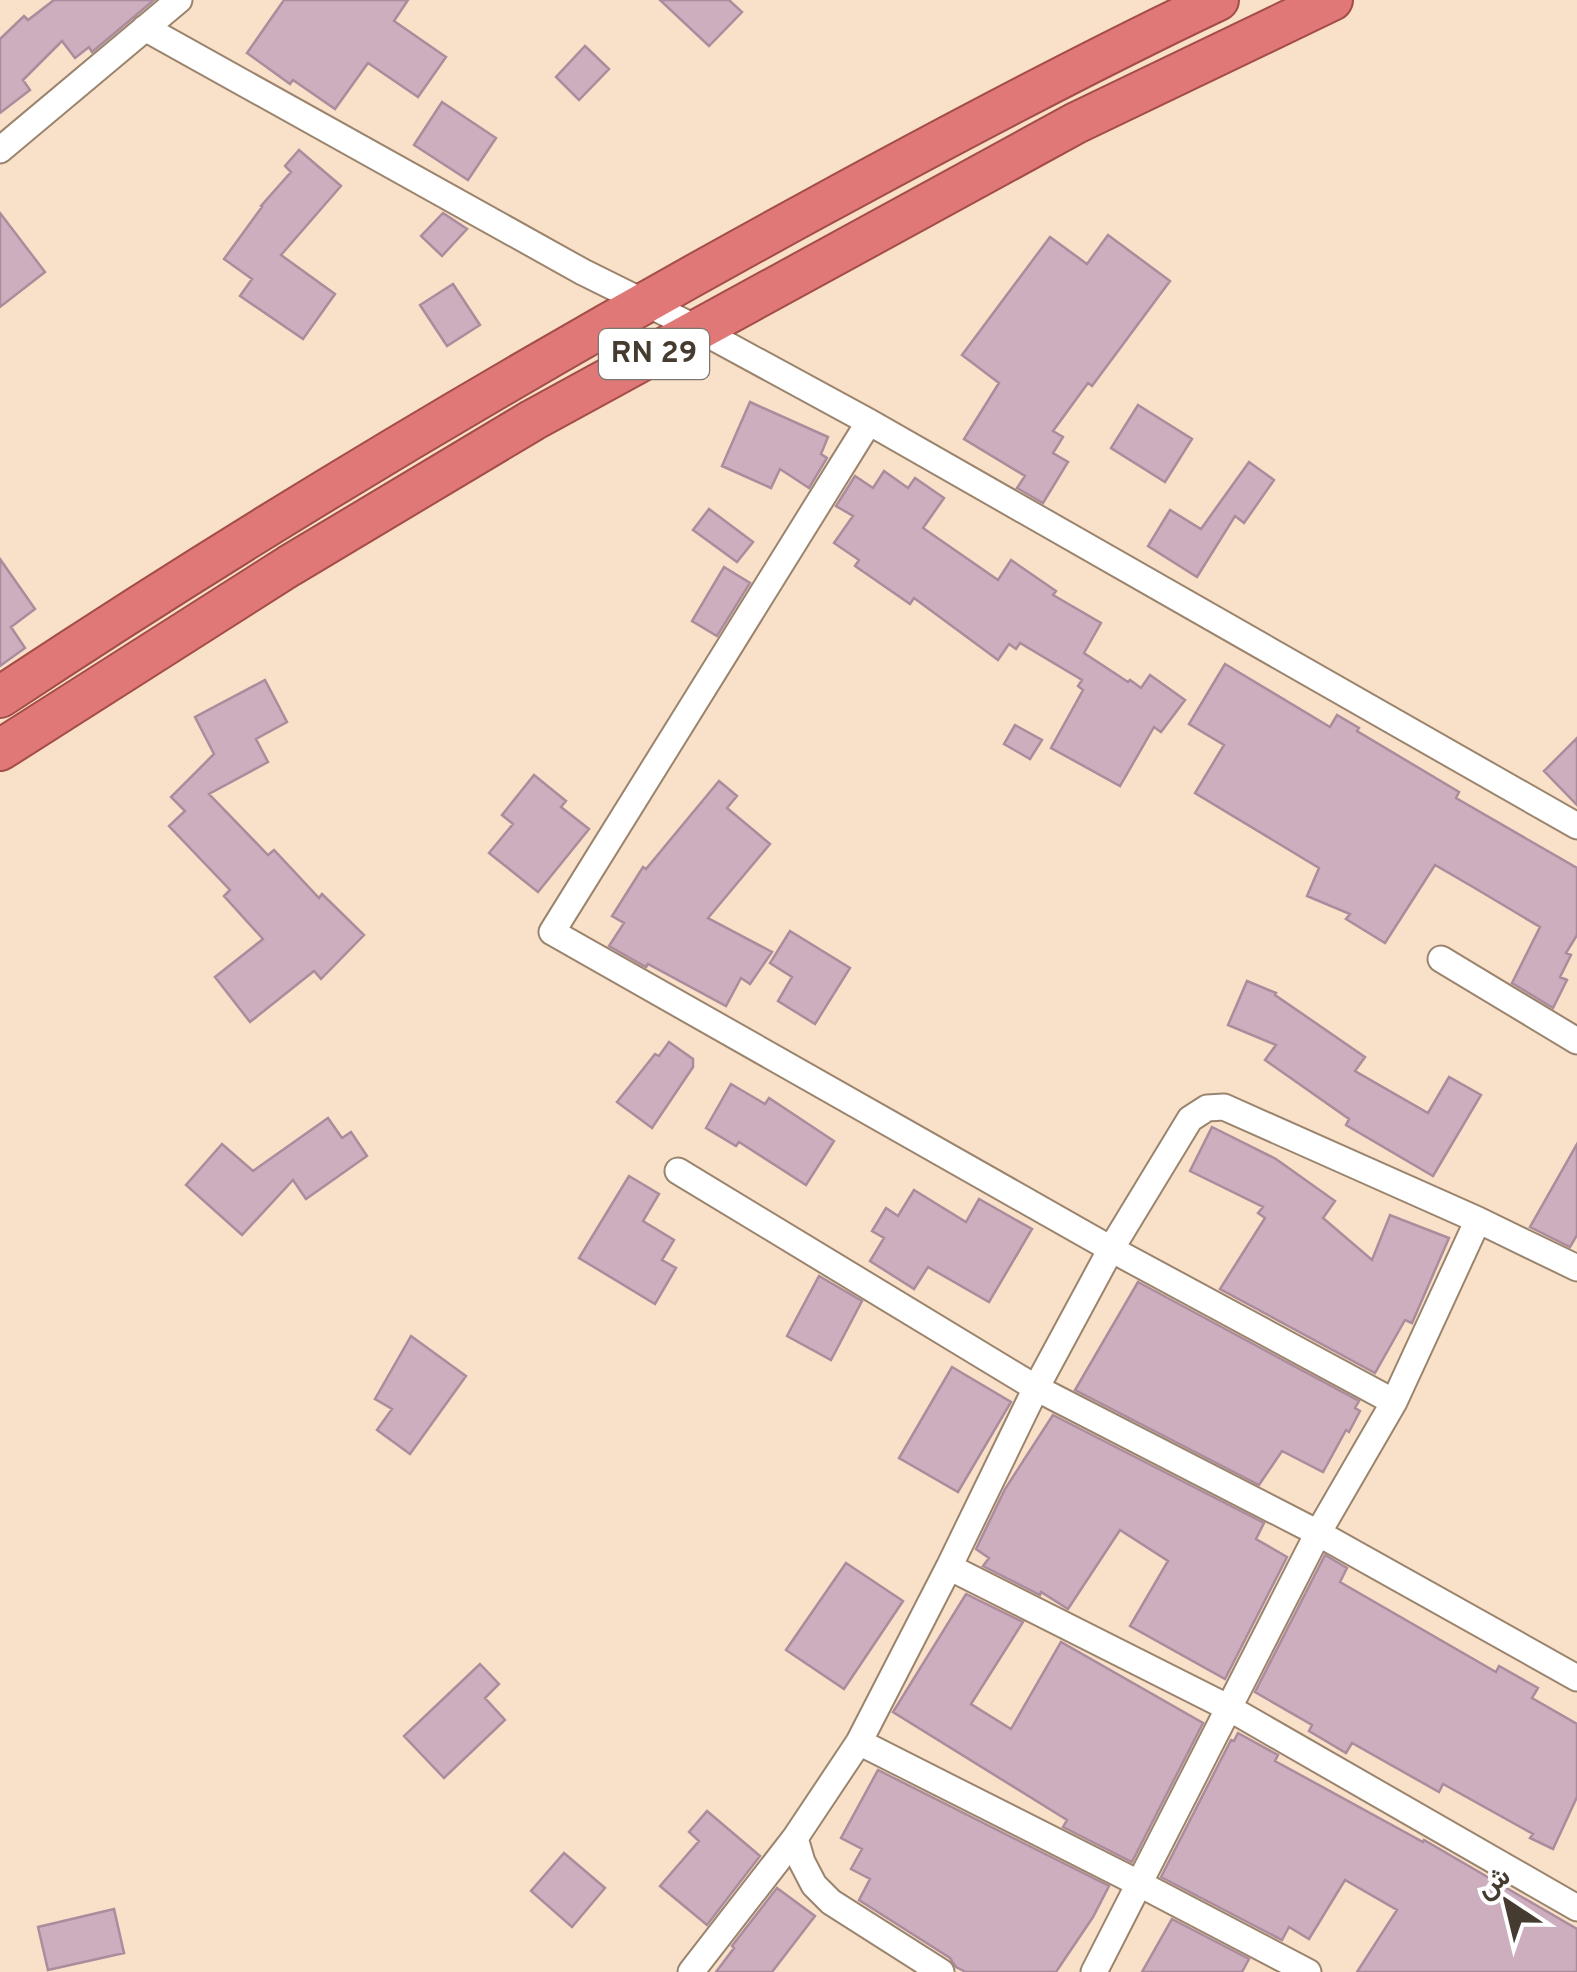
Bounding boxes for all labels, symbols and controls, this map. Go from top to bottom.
road number: RN 29 [599,329,709,379]
north arrow [1457,1852,1557,1952]
text: ش [1470,1860,1518,1908]

